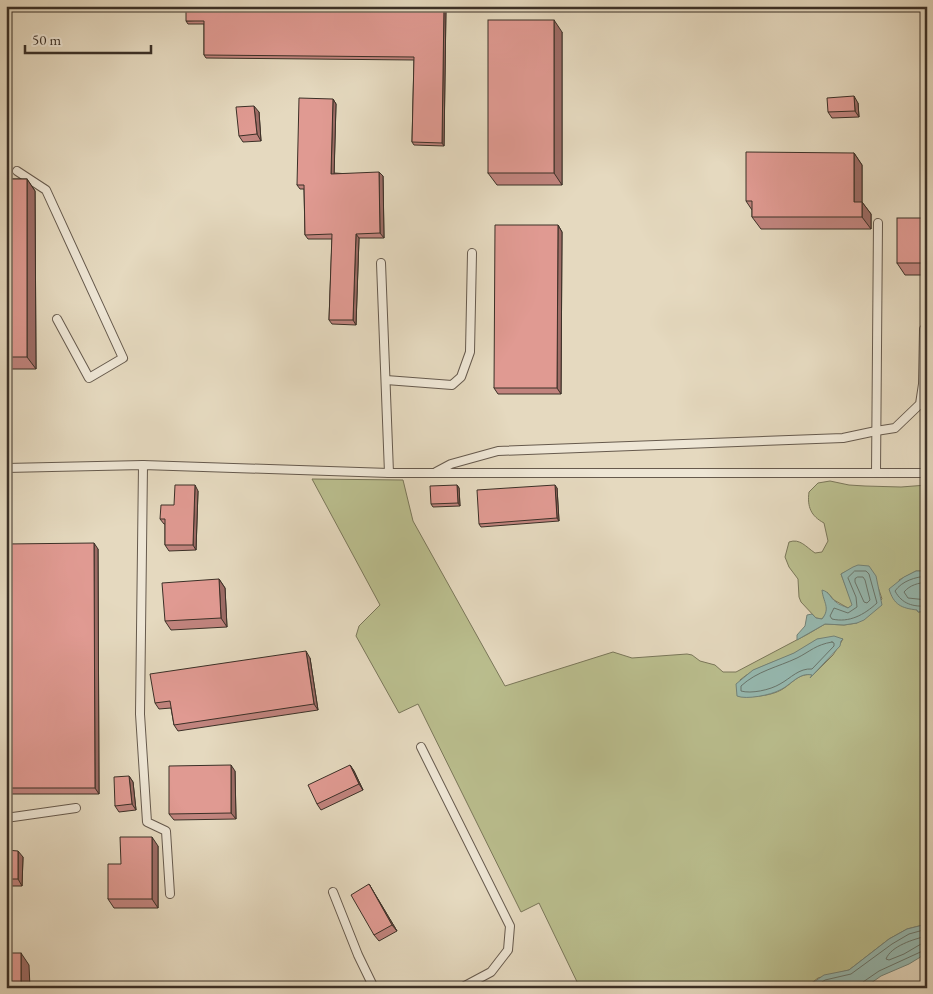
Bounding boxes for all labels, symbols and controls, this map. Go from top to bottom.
scale bar [25,22,151,54]
text: 50 m [32,30,61,49]

